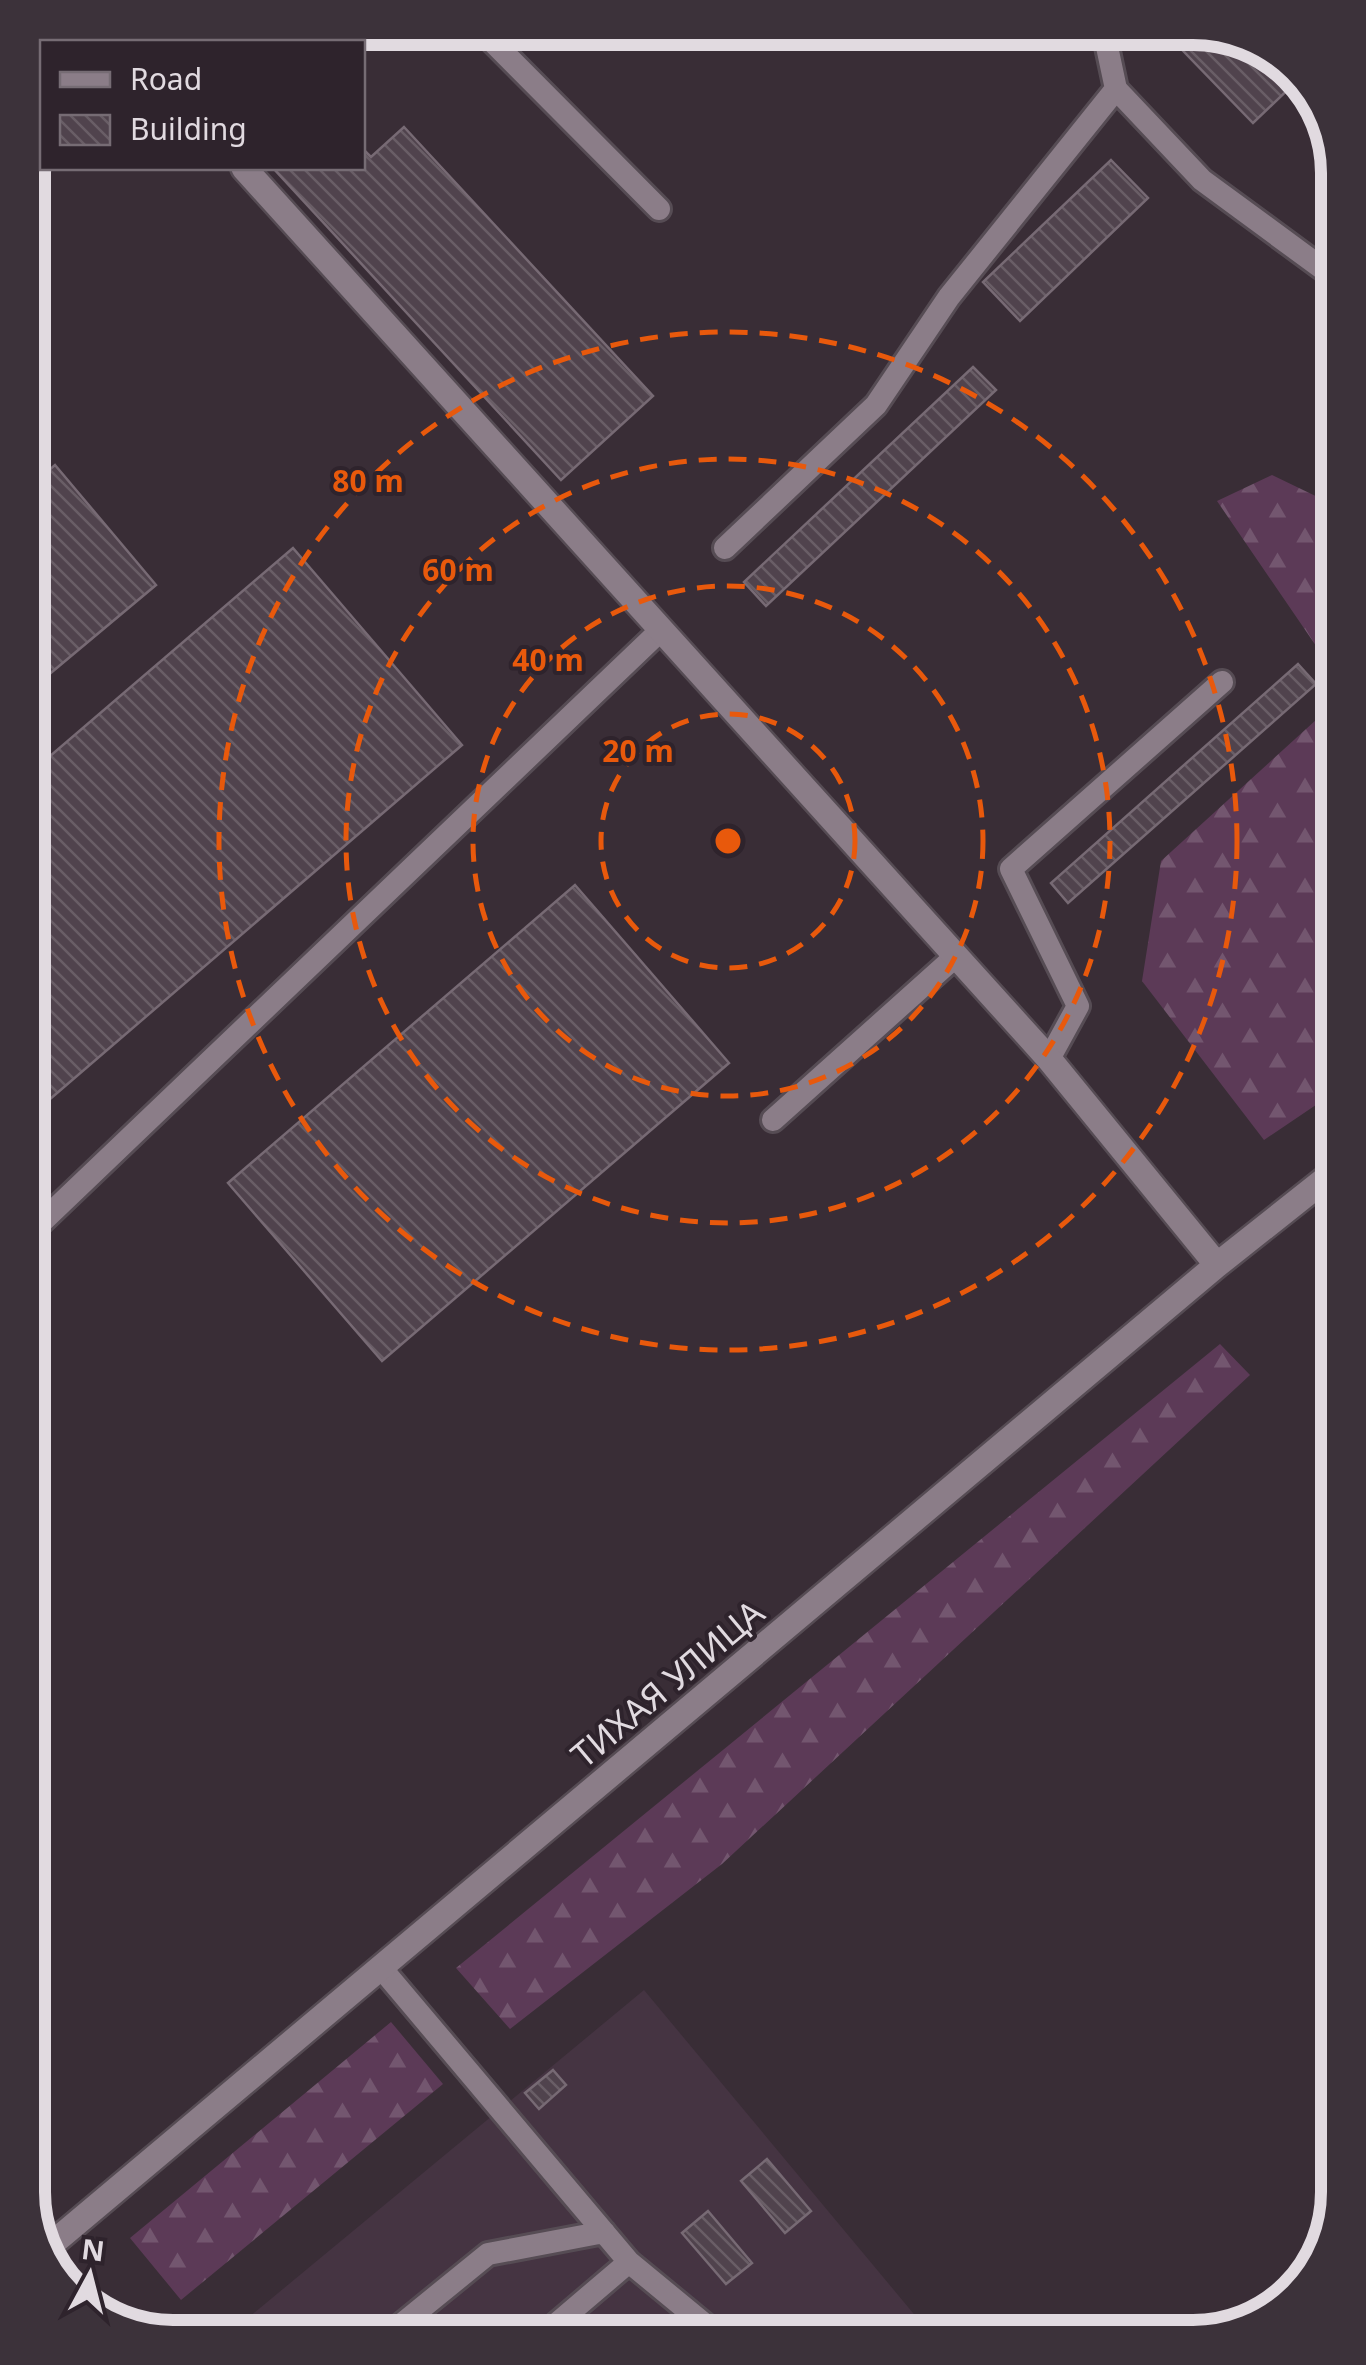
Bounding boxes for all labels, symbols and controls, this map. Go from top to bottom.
legend [40,40,365,170]
text: Road [130,58,202,99]
text: Building [130,108,247,149]
text: 80 m [332,460,404,501]
text: 60 m [422,549,494,590]
text: 40 m [512,639,584,680]
text: 20 m [602,730,674,771]
centre of rings [710,823,746,859]
street label: ТИХАЯ УЛИЦА [561,1588,774,1777]
north arrow [40,2225,140,2325]
text: N [80,2229,107,2269]

